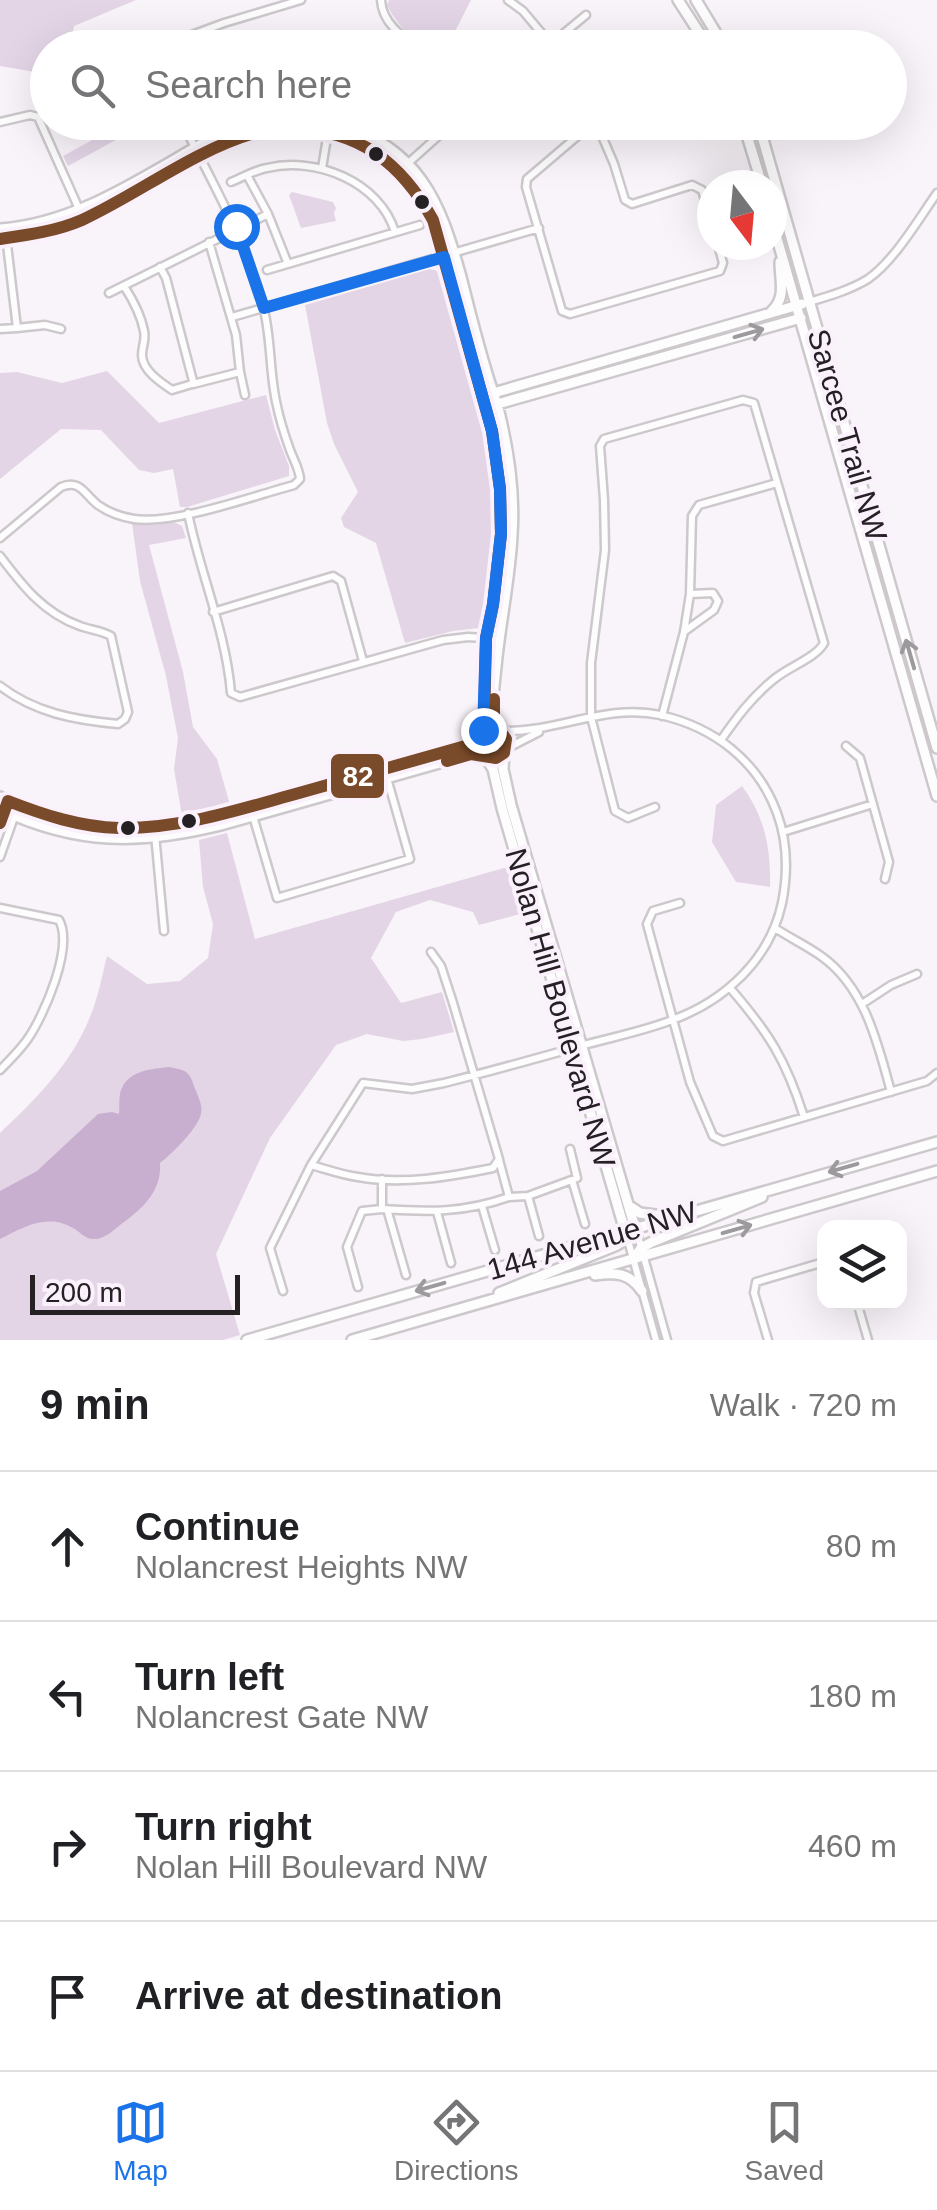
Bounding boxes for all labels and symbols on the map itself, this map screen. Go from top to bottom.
unlabelled marker [366,144,386,164]
north arrow [697,170,787,260]
unlabelled marker [412,192,432,212]
route start [214,204,260,250]
one-way arrow [732,322,764,341]
street label: Sarcee Trail NW [802,325,894,545]
one-way arrow [900,639,918,671]
route end [461,708,507,754]
line badge: 82 [329,752,386,800]
text: 82 [342,761,374,792]
unlabelled marker [179,811,199,831]
unlabelled marker [118,818,138,838]
street label: Nolan Hill Boulevard NW [499,845,622,1172]
one-way arrow [828,1160,859,1178]
street label: 144 Avenue NW [483,1195,701,1286]
one-way arrow [721,1219,752,1237]
scale bar [30,1270,240,1314]
one-way arrow [415,1279,447,1297]

